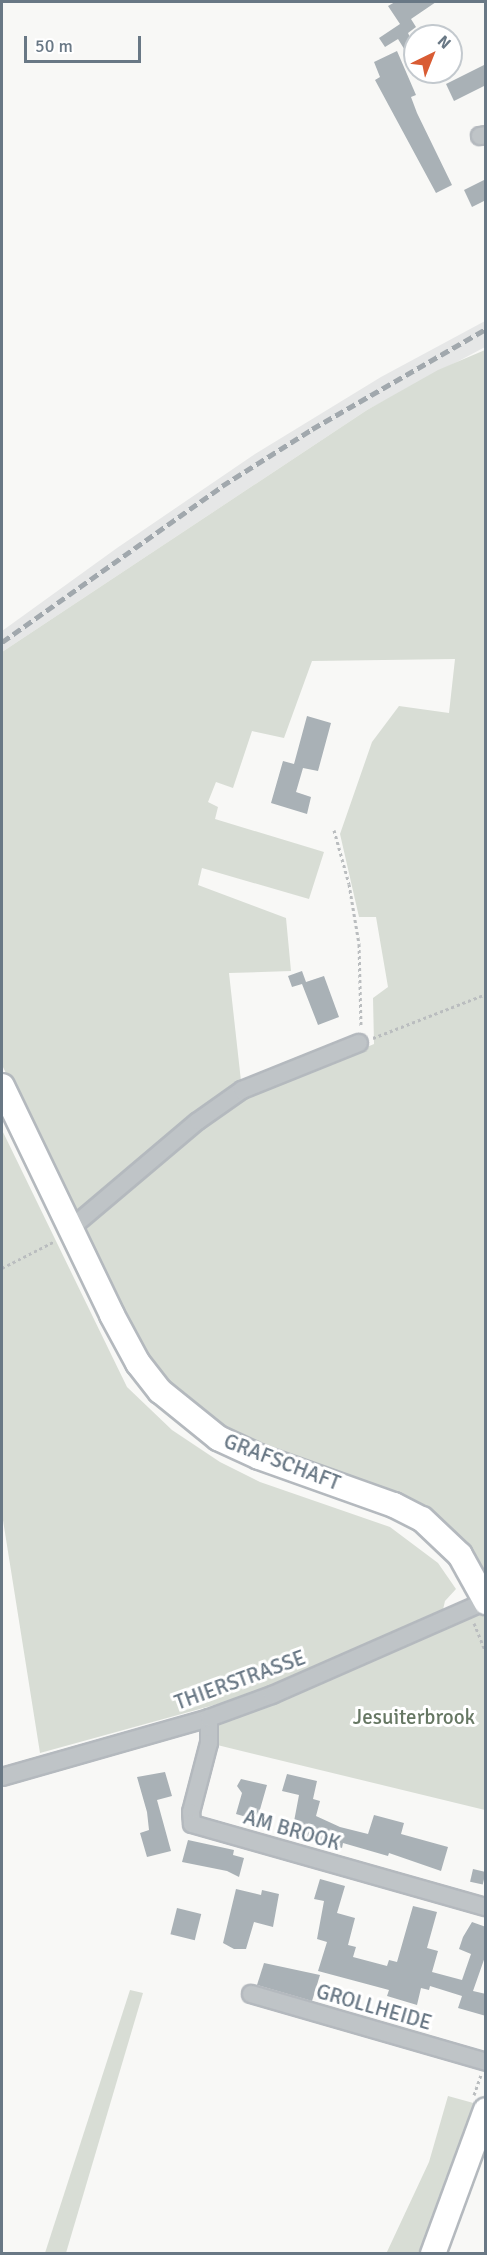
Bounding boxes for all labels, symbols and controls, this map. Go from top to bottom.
scale bar [27,24,144,62]
north arrow [403,24,463,84]
text: N [433,31,455,53]
text: 50 m [35,35,73,57]
street label: GRAFSCHAFT [220,1428,344,1496]
street label: THIERSTRASSE [171,1645,309,1715]
park label: Jesuiterbrook [353,1704,475,1730]
street label: AM BROOK [241,1804,343,1856]
street label: GROLLHEIDE [313,1979,435,2035]

